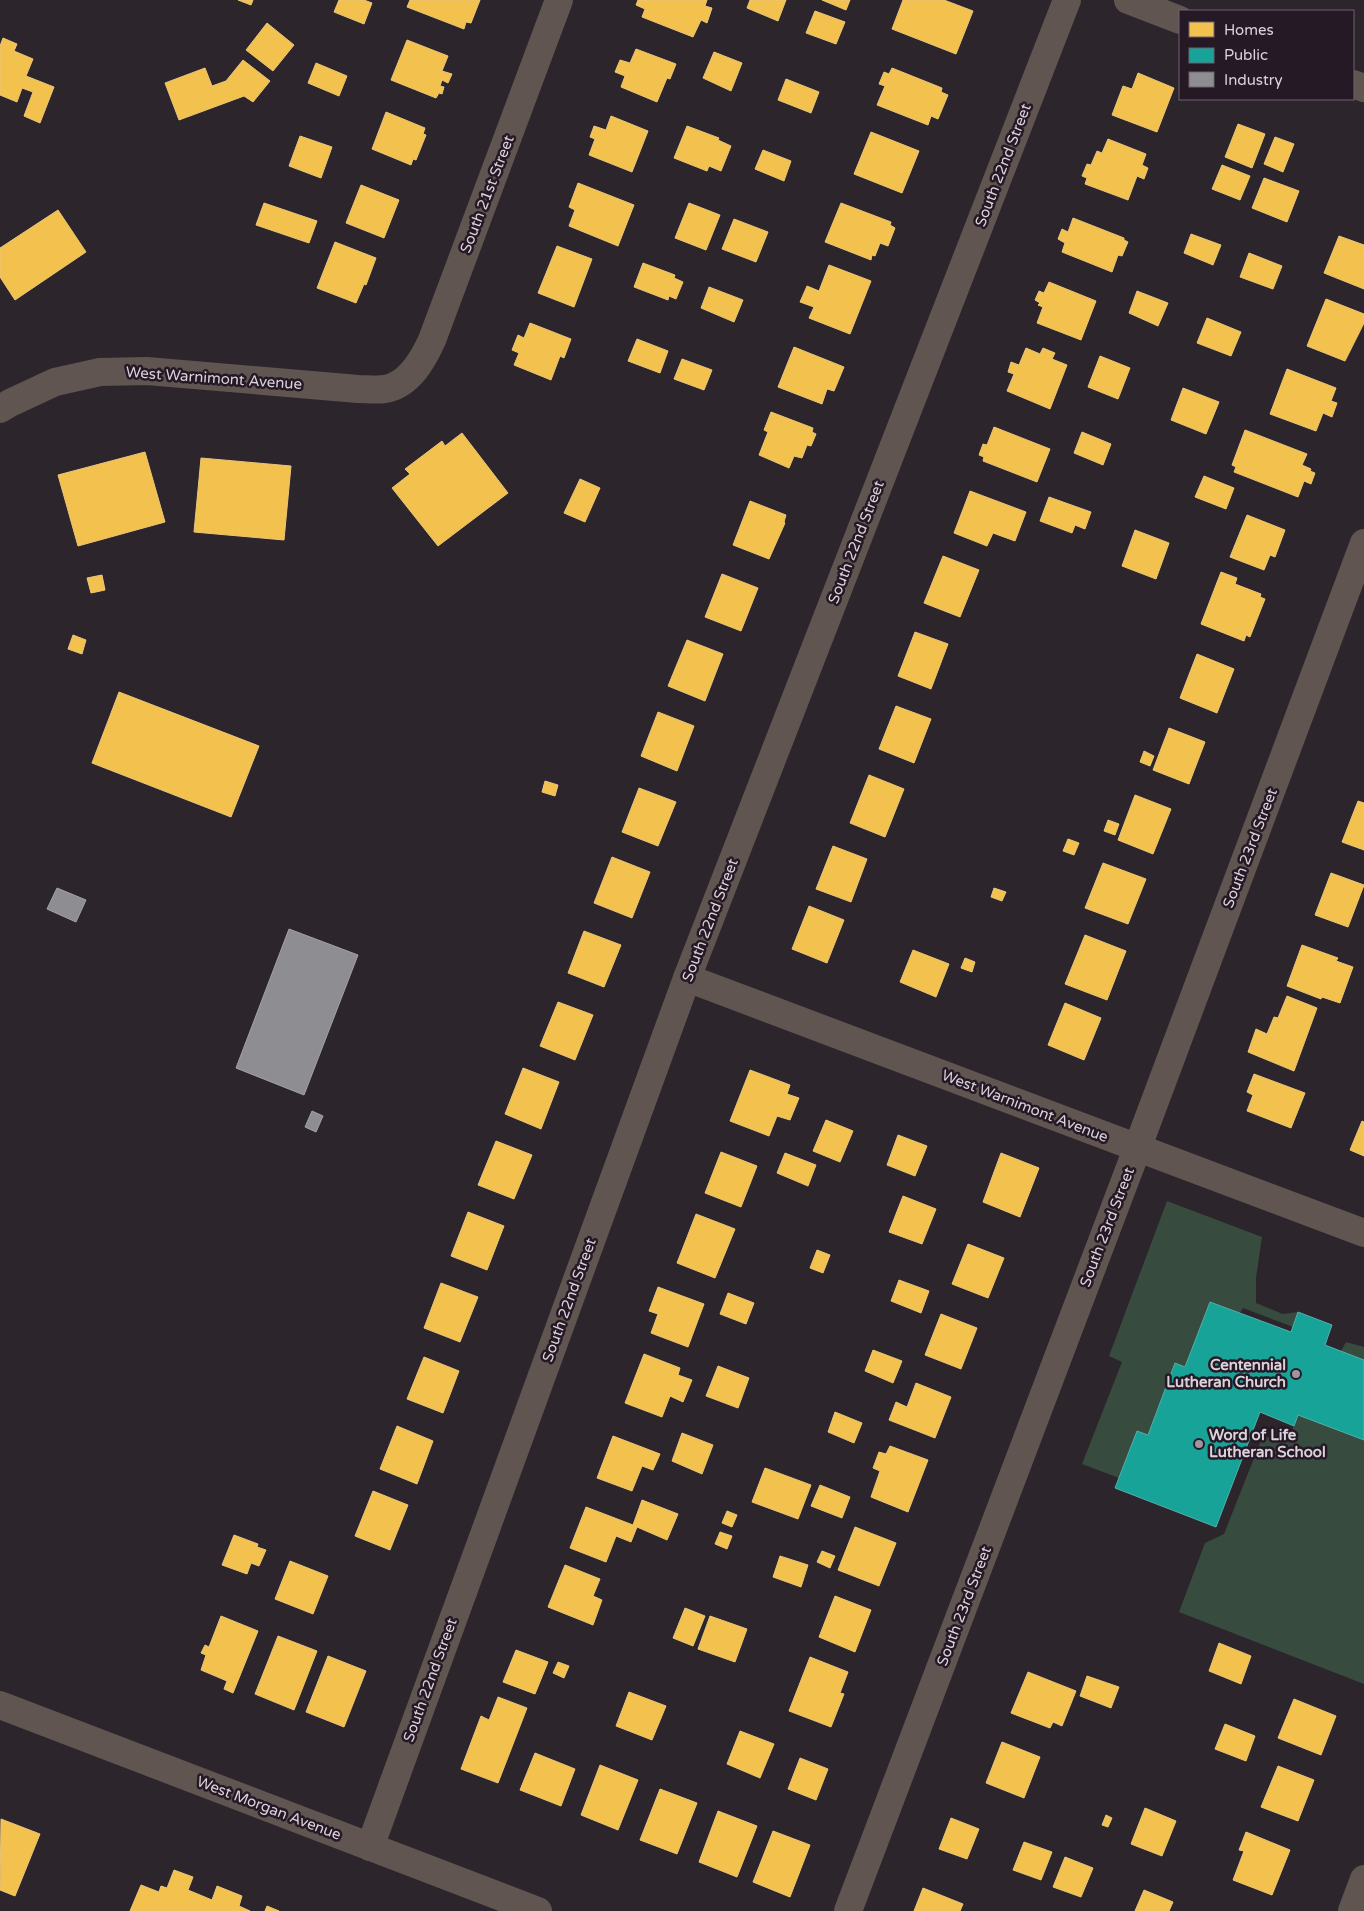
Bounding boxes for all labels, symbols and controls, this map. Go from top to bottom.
legend [1179,10,1354,100]
text: Homes [1224,21,1274,39]
text: Public [1224,46,1268,64]
text: Industry [1224,71,1283,89]
street label: South 22nd Street [971,101,1035,229]
street label: South 21st Street [456,132,518,255]
street label: West Warnimont Avenue [125,363,303,393]
street label: South 22nd Street [824,478,888,606]
street label: South 23rd Street [1219,785,1281,910]
street label: South 22nd Street [678,856,742,984]
street label: West Warnimont Avenue [939,1066,1111,1146]
street label: South 23rd Street [1076,1164,1138,1289]
street label: South 22nd Street [538,1235,600,1364]
place label: Centennial Lutheran Church [1166,1356,1286,1391]
marker: Centennial Lutheran Church [1290,1368,1302,1380]
place label: Word of Life Lutheran School [1209,1426,1326,1461]
marker: Word of Life Lutheran School [1193,1438,1205,1450]
street label: South 23rd Street [933,1543,995,1668]
street label: South 22nd Street [399,1615,461,1744]
street label: West Morgan Avenue [194,1772,344,1844]

